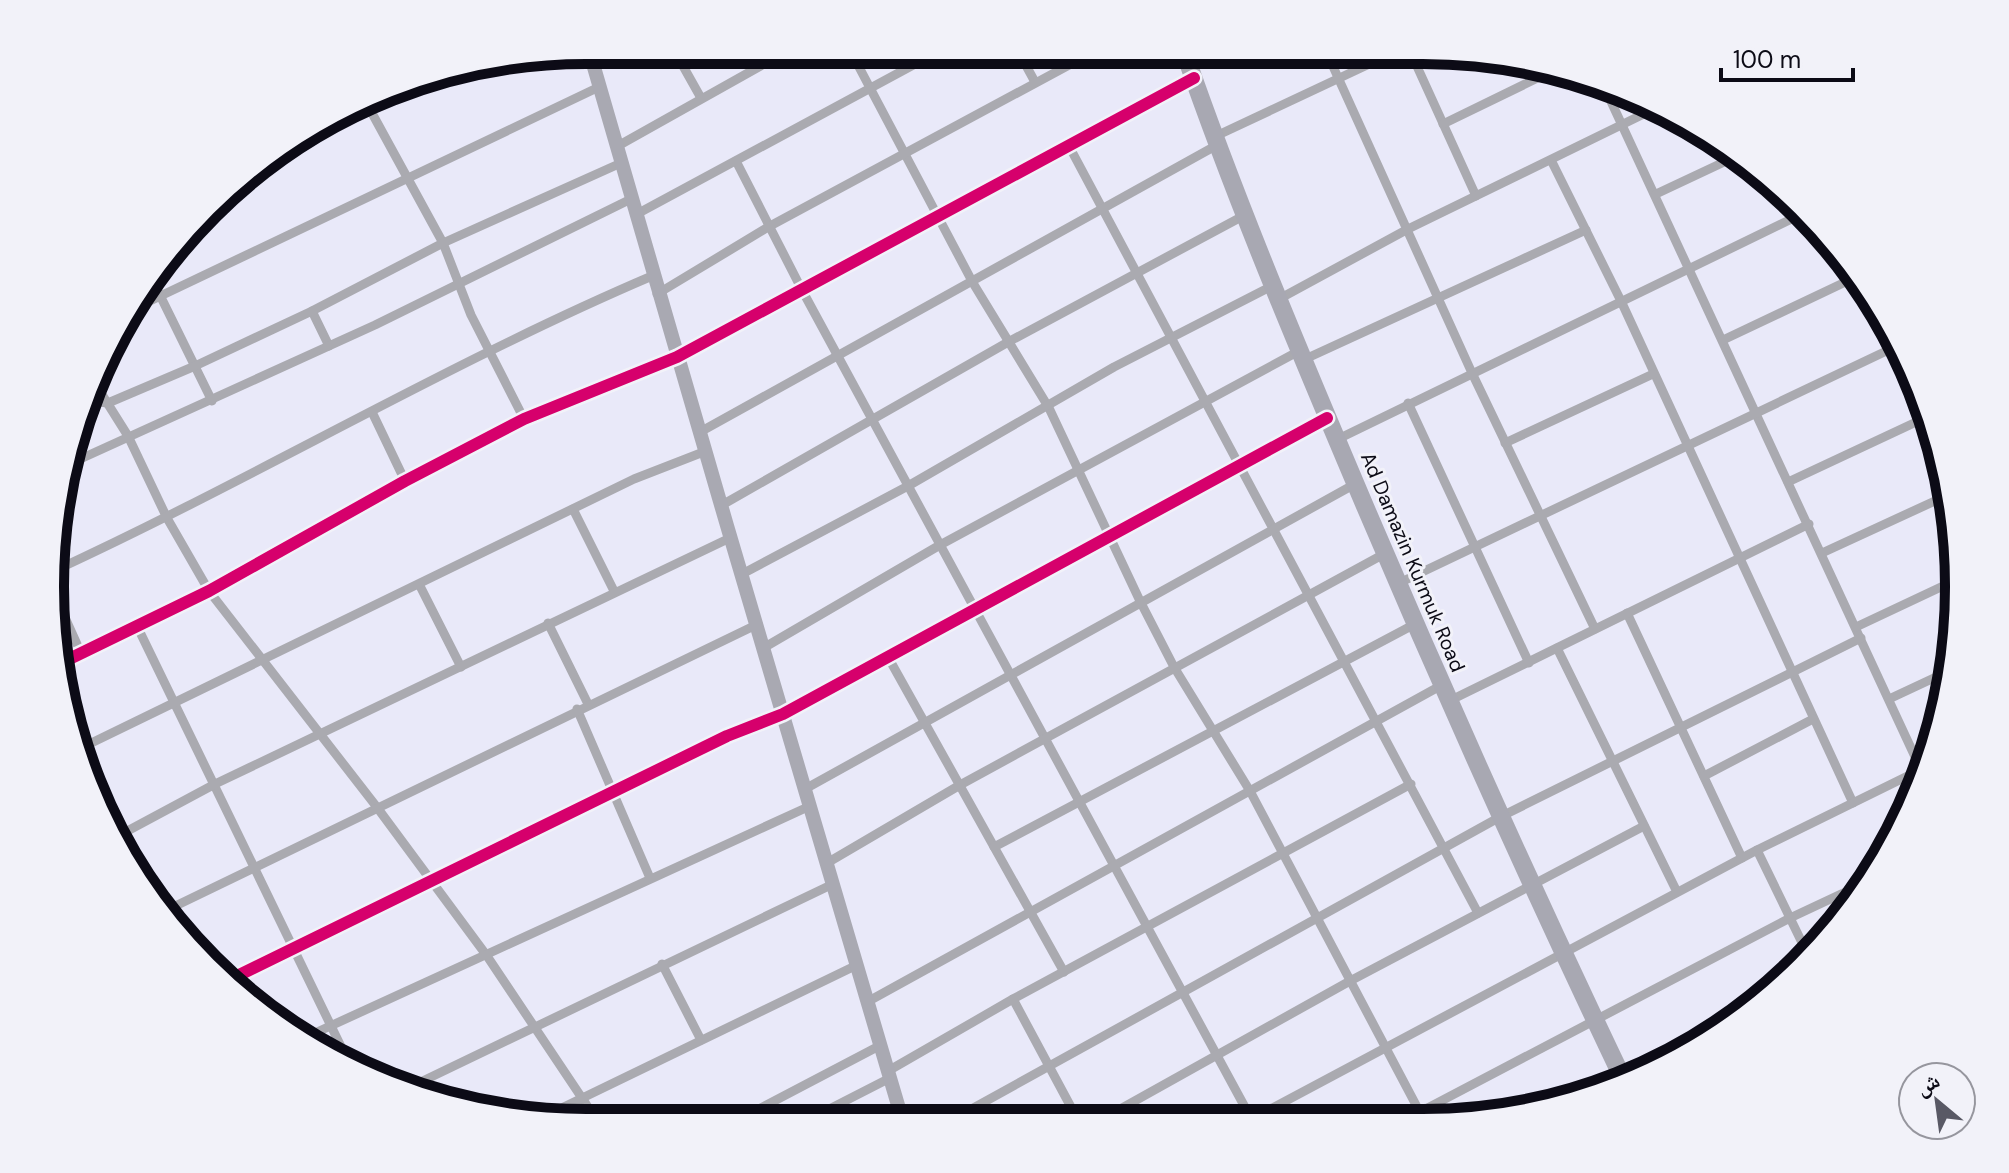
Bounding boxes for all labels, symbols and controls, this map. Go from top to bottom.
scale bar [1721,32,1853,82]
text: 100 m [1733,44,1801,75]
street label: Ad Damazin Kurmuk Road [1355,448,1471,676]
north arrow [1897,1061,1977,1141]
text: ش [1910,1066,1945,1102]

